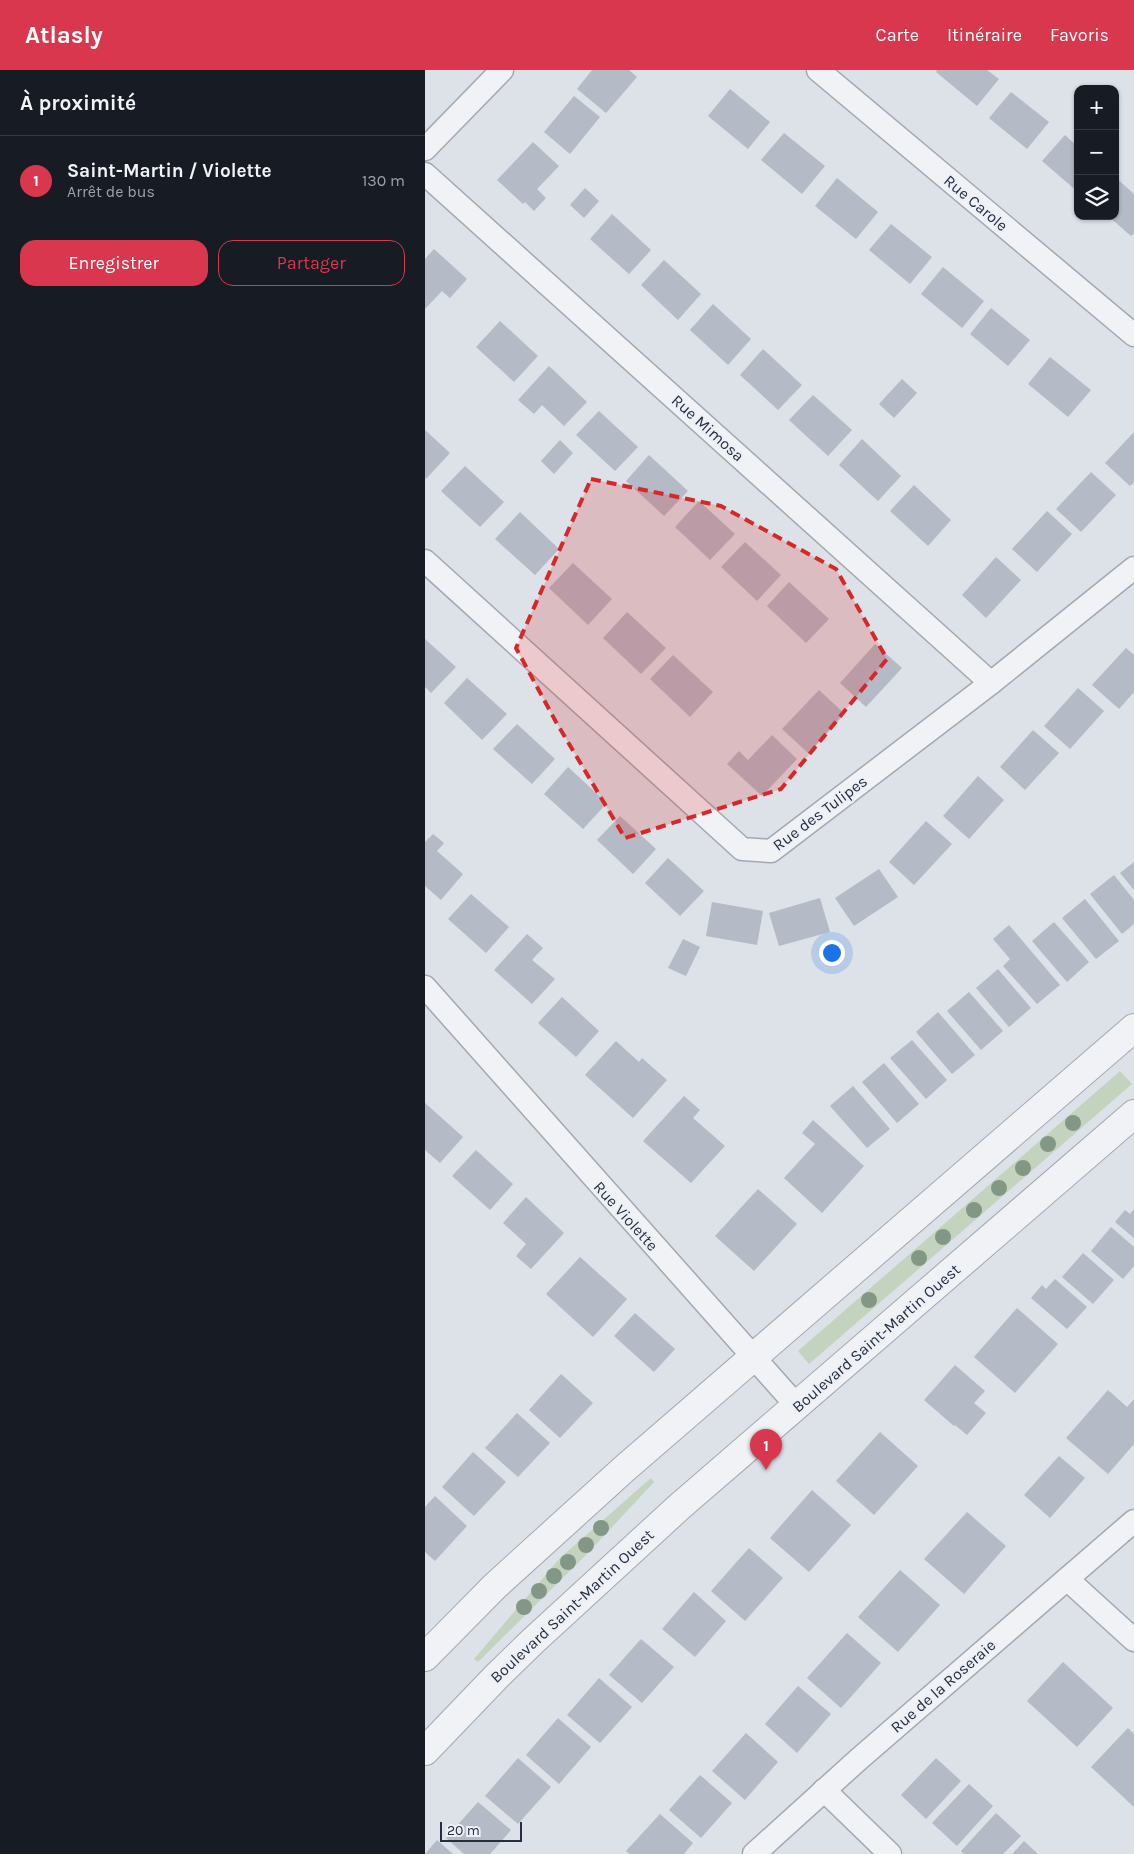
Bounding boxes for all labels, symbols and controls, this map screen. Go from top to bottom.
text: Atlasly [25,21,103,49]
text: Carte [876,24,919,46]
text: Itinéraire [947,24,1022,46]
text: Favoris [1050,24,1109,46]
map controls [1074,85,1119,220]
button: + [1074,85,1119,130]
text: À proximité [20,91,136,115]
button: − [1074,130,1119,175]
text: Saint-Martin / Violette [67,160,272,182]
text: 1 [33,171,39,190]
text: 130 m [362,171,405,190]
street label: Rue Carole [940,171,1012,235]
button: layers [1074,175,1119,220]
text: Arrêt de bus [67,182,155,201]
button: Enregistrer [20,240,208,286]
button: Partager [218,240,405,286]
street label: Rue Mimosa [668,391,748,465]
street label: Rue des Tulipes [769,771,871,855]
your location [819,940,845,966]
street label: Rue Violette [590,1177,662,1255]
street label: Boulevard Saint-Martin Ouest [788,1260,964,1416]
pin: 1 [750,1429,782,1470]
street label: Boulevard Saint-Martin Ouest [486,1525,658,1687]
street label: Rue de la Roseraie [887,1635,999,1737]
scale bar [440,1819,523,1842]
text: 20 m [447,1822,480,1839]

